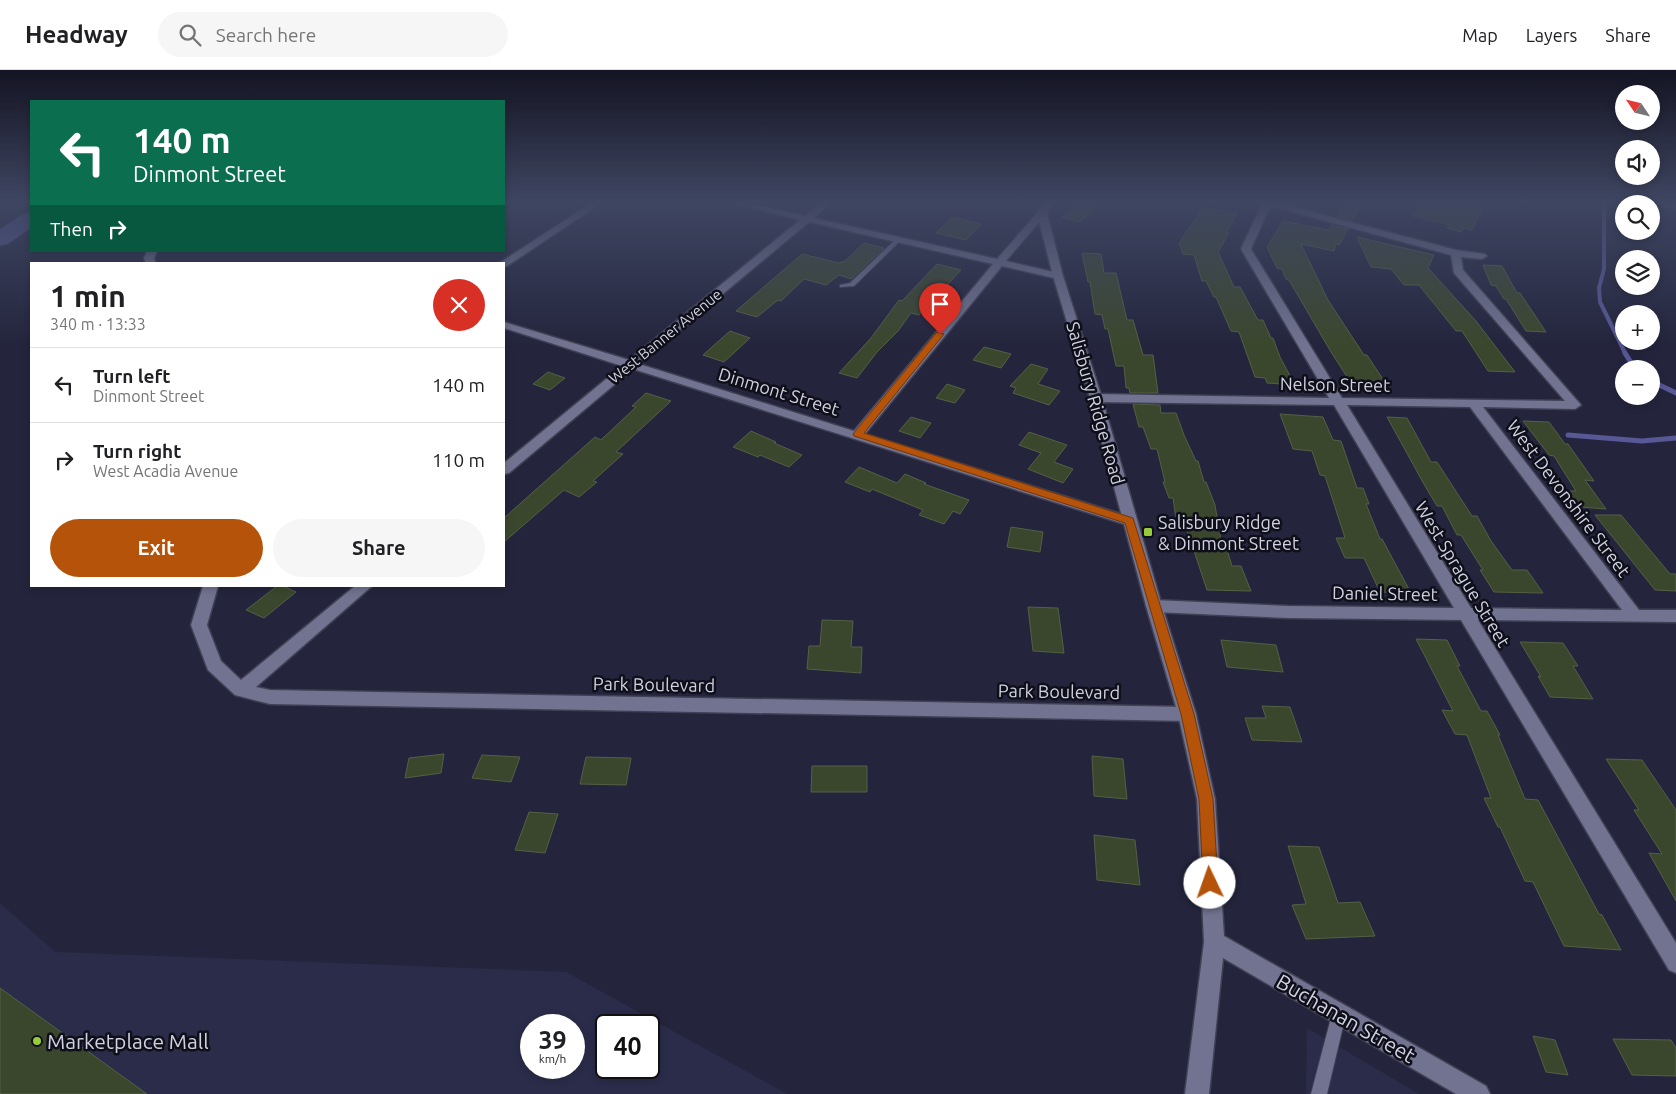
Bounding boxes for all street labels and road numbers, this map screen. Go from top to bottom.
street label: West Banner Avenue [605,285,725,387]
street label: Salisbury Ridge Road [1063,319,1129,487]
street label: Dinmont Street [716,363,842,419]
street label: Nelson Street [1280,373,1390,395]
street label: West Devonshire Street [1504,416,1634,580]
street label: West Sprague Street [1412,498,1514,650]
street label: Daniel Street [1332,582,1438,604]
street label: Park Boulevard [593,673,715,695]
street label: Park Boulevard [998,680,1120,702]
street label: Buchanan Street [1272,969,1420,1067]

